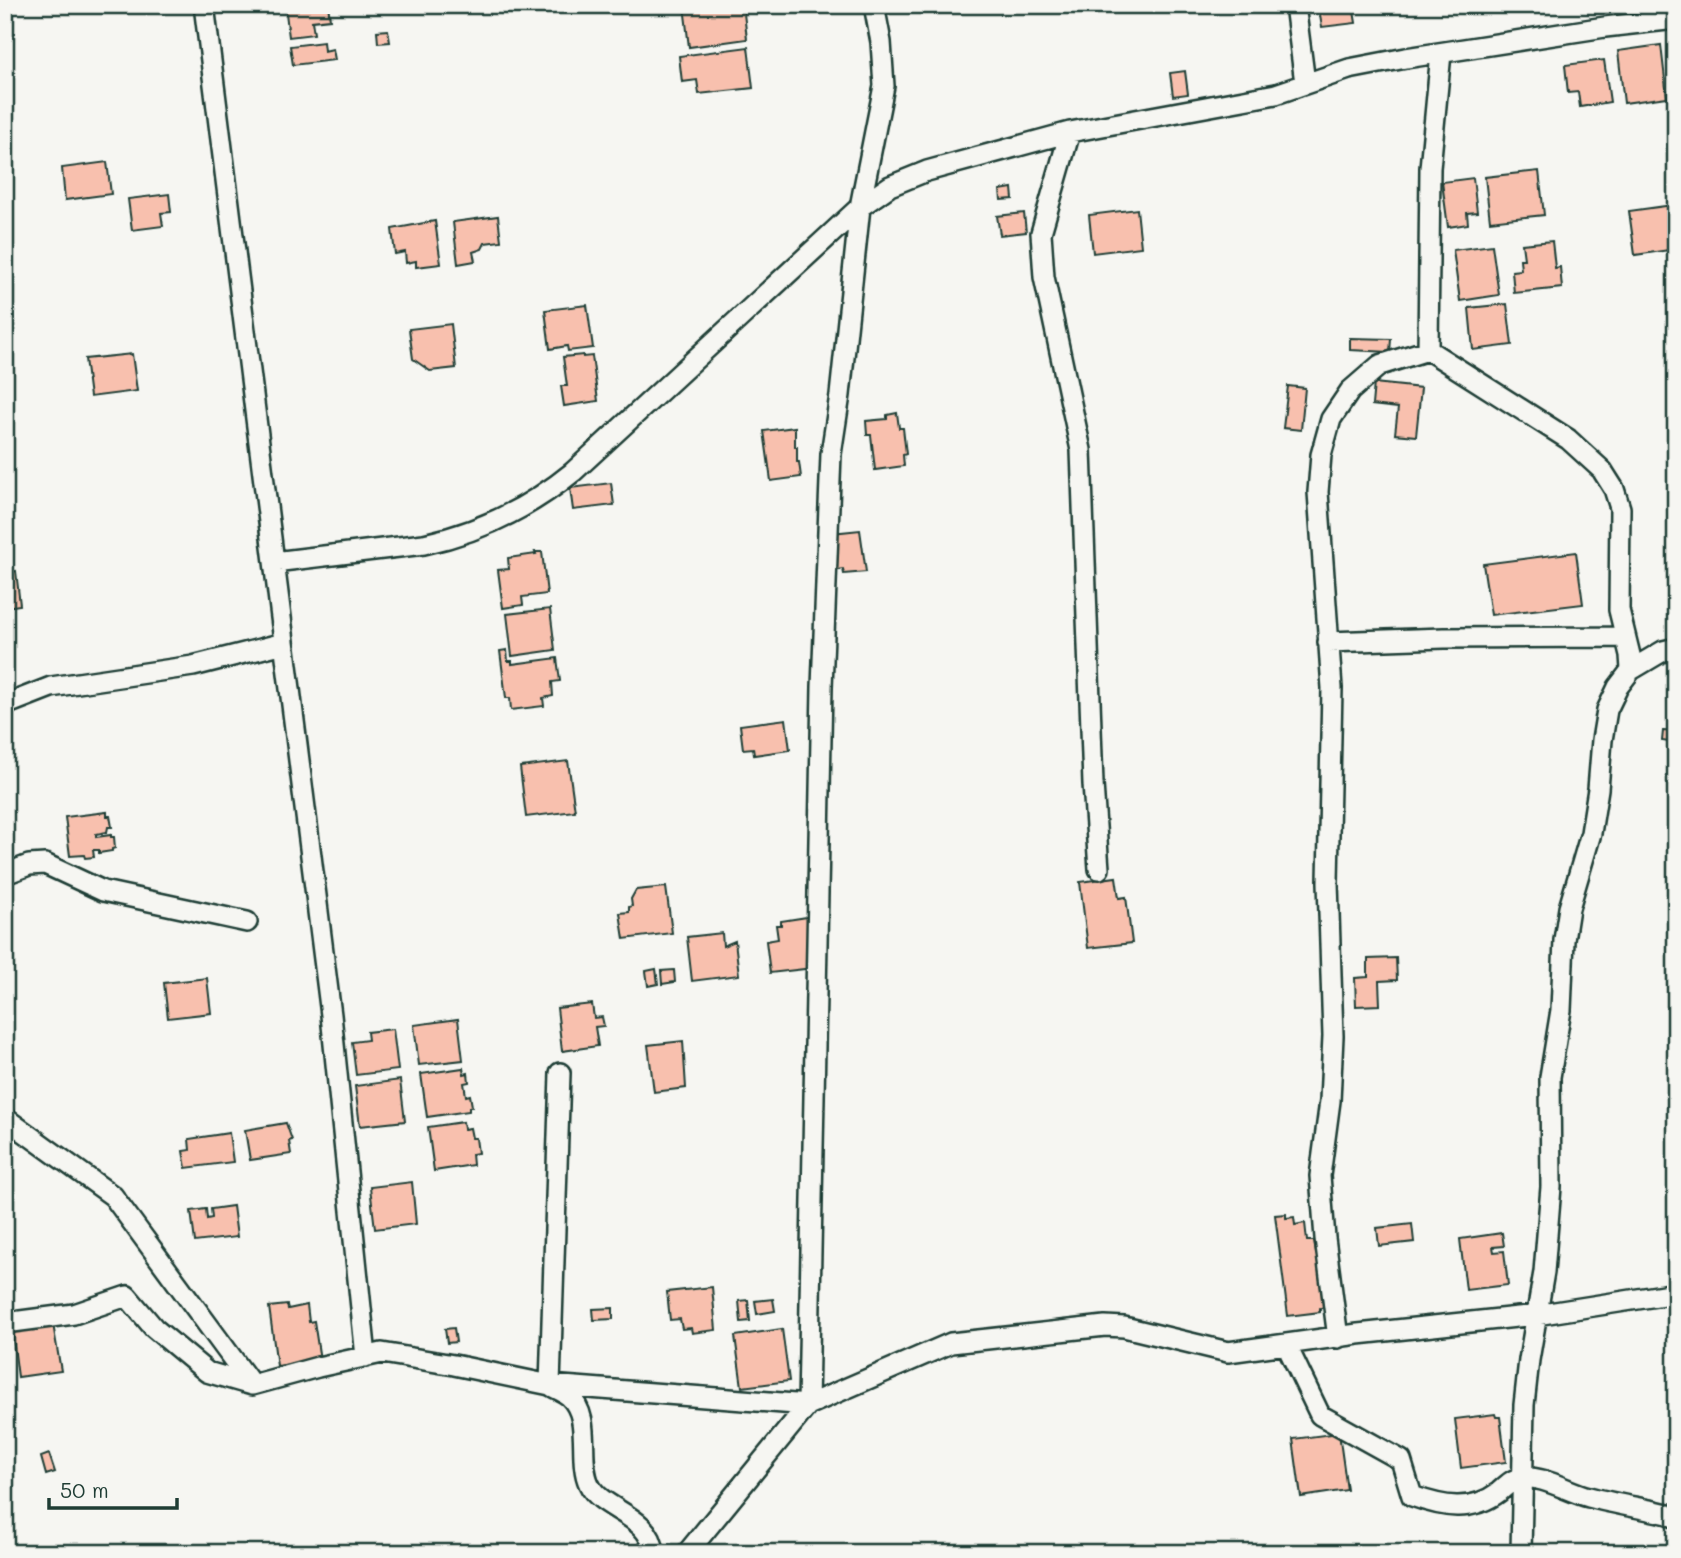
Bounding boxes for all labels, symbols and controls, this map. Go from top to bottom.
scale bar [49,1467,177,1511]
text: 50 m [60,1476,109,1503]

